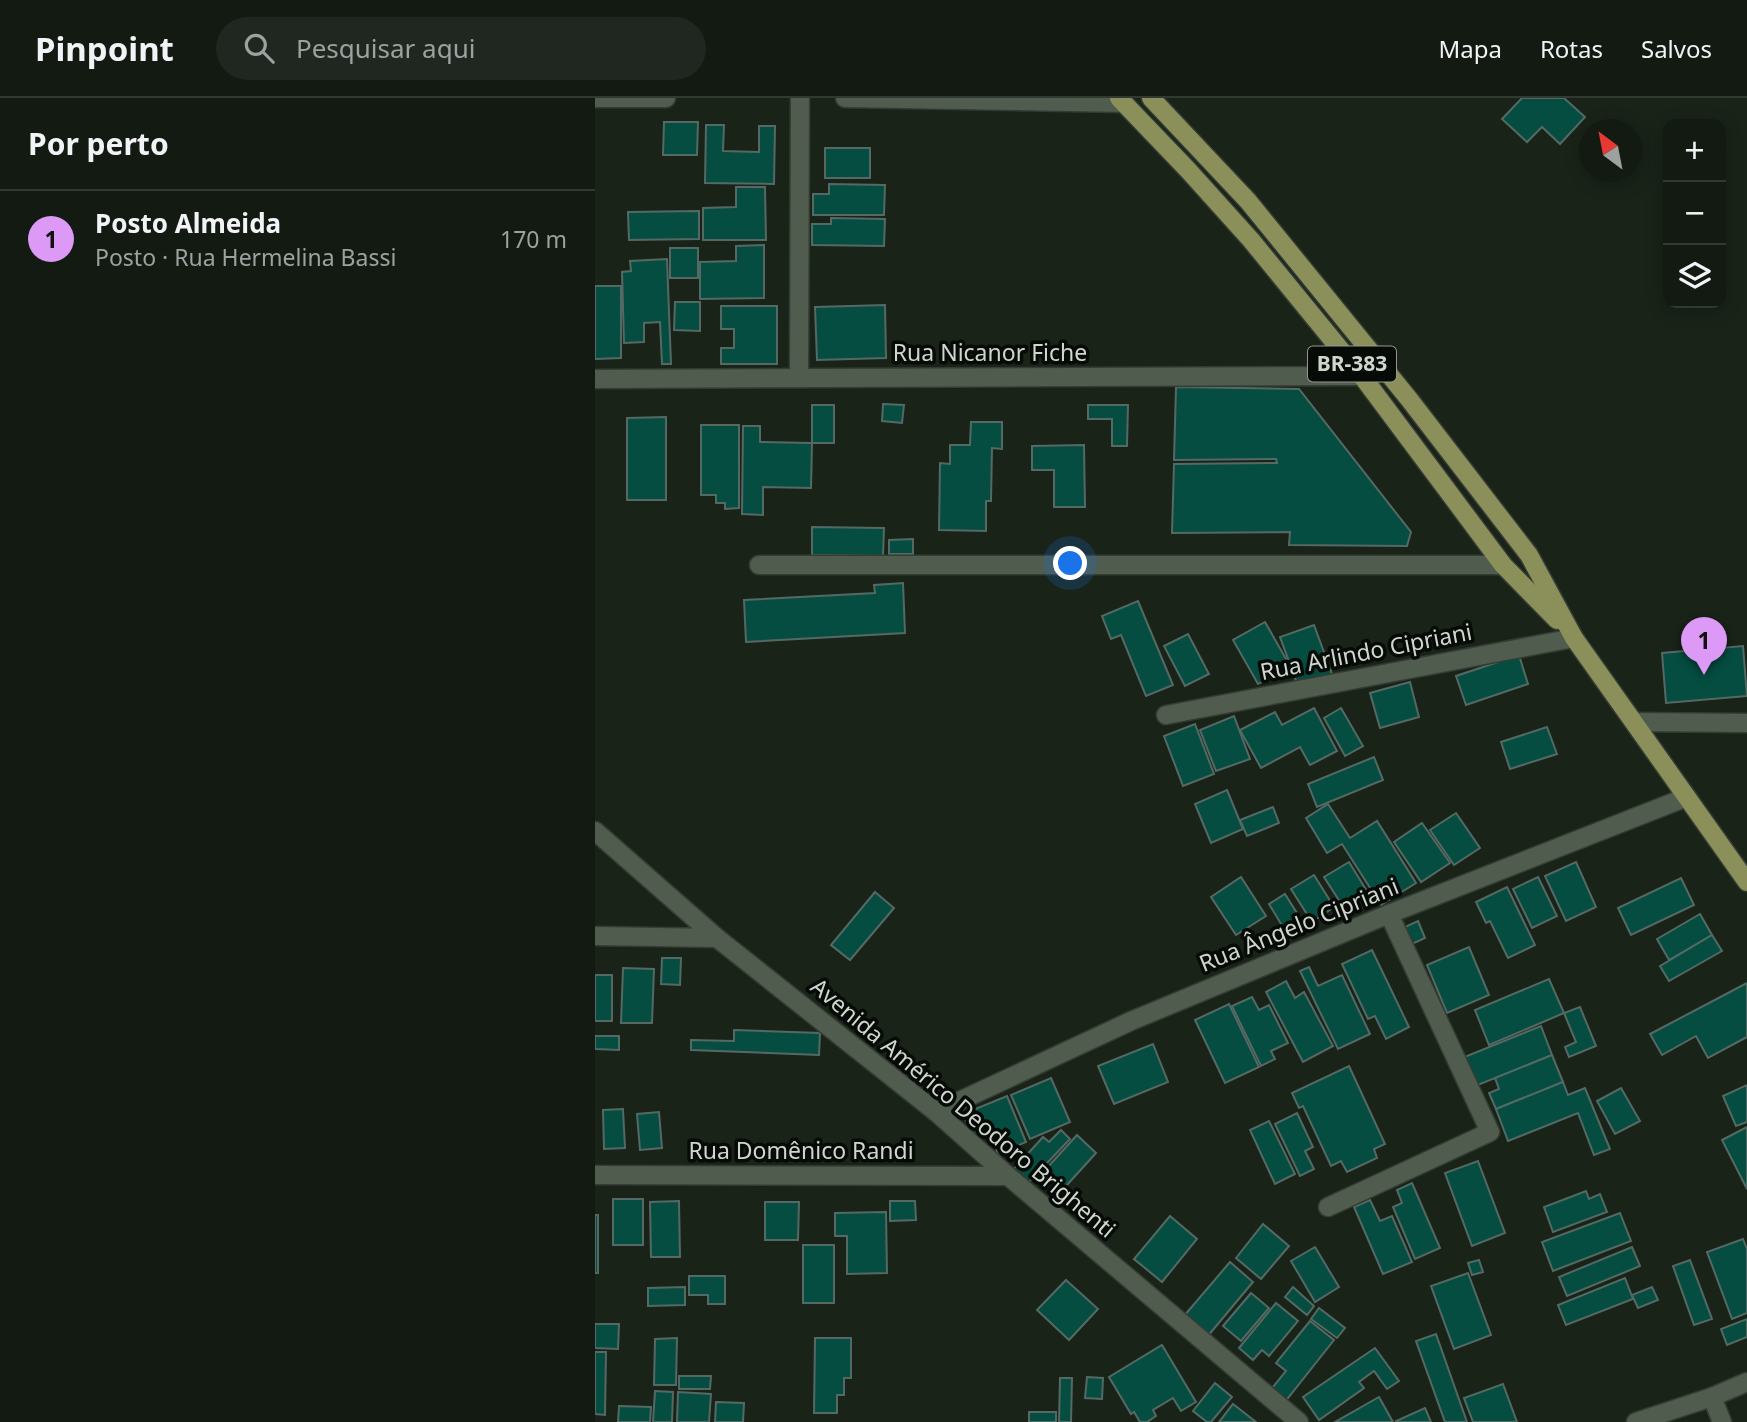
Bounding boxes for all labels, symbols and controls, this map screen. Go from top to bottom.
search box [216,17,706,80]
text: Pinpoint [35,26,174,71]
icon: search [240,29,278,67]
text: Pesquisar aqui [296,30,475,66]
text: Mapa [1438,32,1502,65]
text: Rotas [1540,32,1603,65]
text: Salvos [1641,32,1712,65]
north arrow [1579,119,1642,182]
map controls [1663,119,1726,308]
button: + [1663,119,1726,182]
text: Por perto [28,123,169,164]
button: − [1663,182,1726,245]
text: Posto Almeida [95,205,281,241]
text: 1 [44,223,58,255]
text: 170 m [500,223,567,255]
text: Posto · Rua Hermelina Bassi [95,241,396,273]
button: layers [1663,245,1726,308]
street label: Rua Nicanor Fiche [893,336,1087,368]
road number: BR-383 [1308,346,1396,382]
your location [1053,546,1087,580]
street label: Rua Arlindo Cipriani [1257,615,1474,687]
pin: 1 [1681,617,1727,675]
street label: Rua Ângelo Cipriani [1194,869,1403,979]
street label: Avenida Américo Deodoro Brighenti [804,970,1123,1244]
street label: Rua Domênico Randi [688,1134,914,1166]

